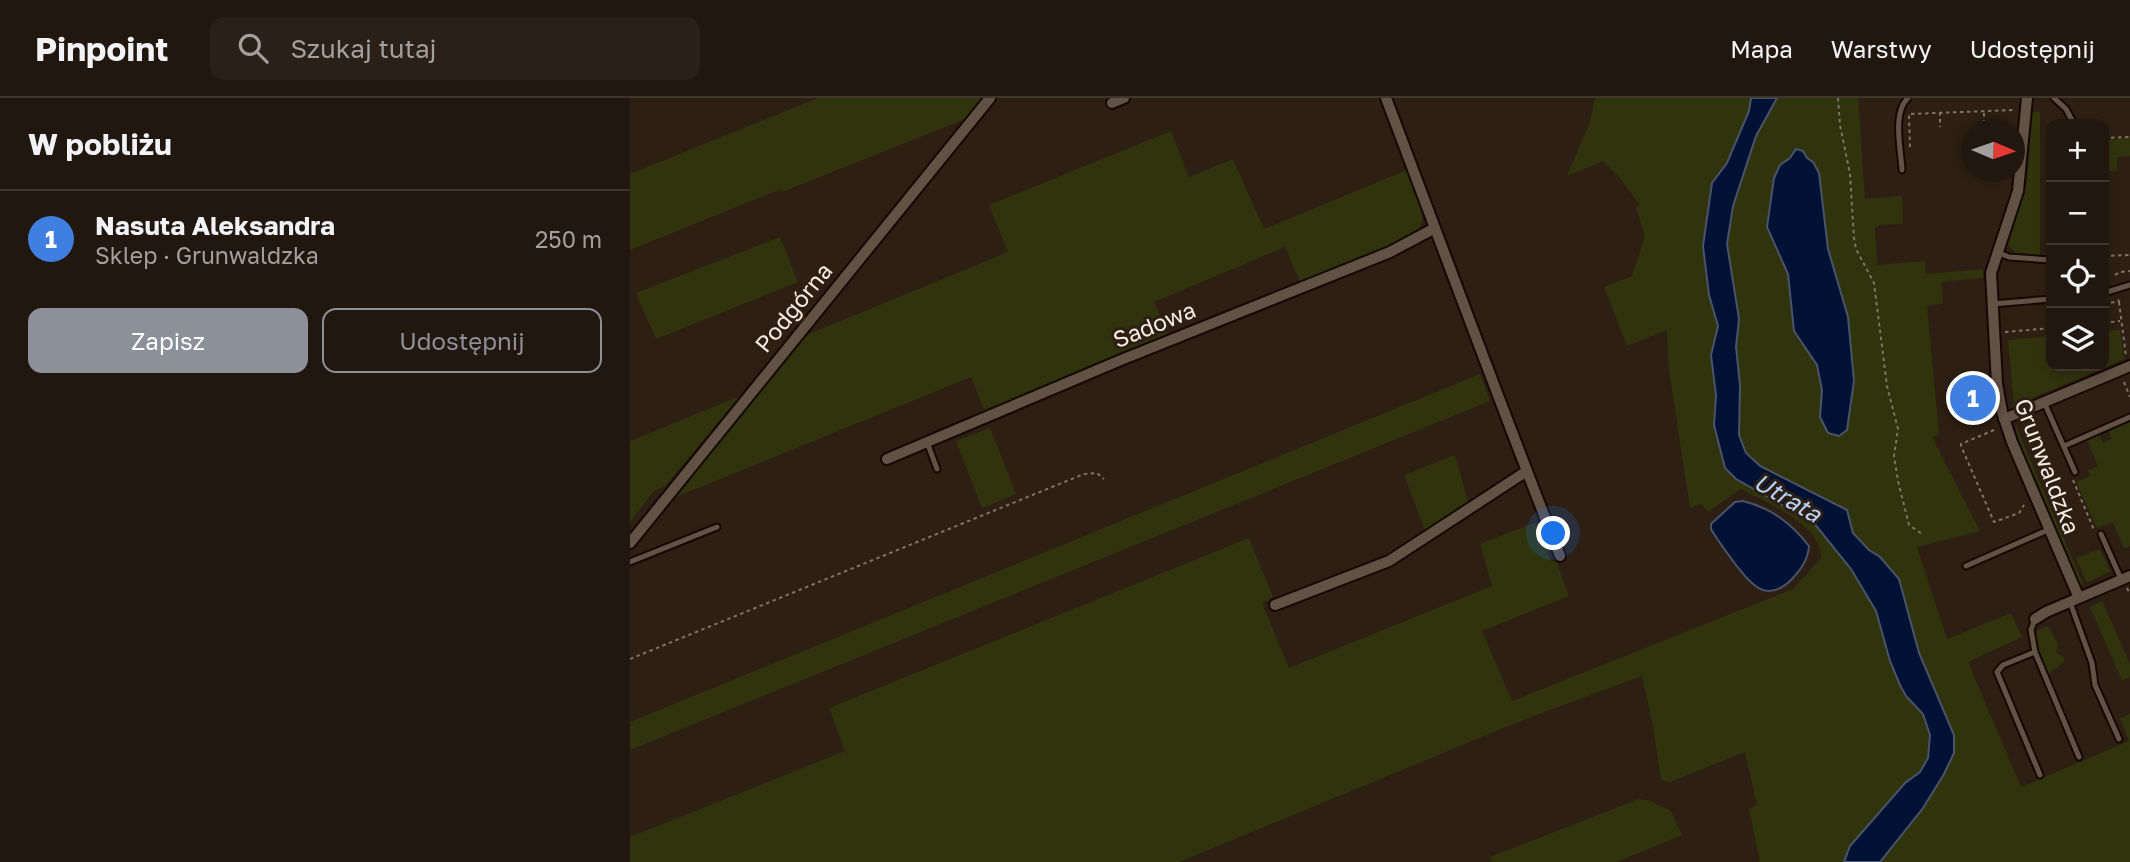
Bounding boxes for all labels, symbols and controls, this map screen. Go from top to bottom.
search box [210,17,700,80]
text: Pinpoint [35,29,168,68]
icon: search [234,29,272,67]
text: Szukaj tutaj [290,33,437,64]
text: Mapa [1730,34,1793,63]
text: Warstwy [1831,34,1932,63]
text: Udostępnij [1970,34,2095,63]
north arrow [1962,119,2025,182]
map controls [2046,119,2109,371]
button: + [2046,119,2109,182]
text: W pobliżu [28,126,172,162]
button: − [2046,182,2109,245]
text: Nasuta Aleksandra [95,210,335,241]
text: 1 [45,225,57,253]
text: 250 m [535,225,602,253]
text: Sklep · Grunwaldzka [95,241,319,269]
button: locate [2046,245,2109,308]
street label: Podgórna [749,257,837,357]
street label: Sadowa [1109,295,1199,353]
button: Zapisz [28,308,308,373]
button: Udostępnij [322,308,602,373]
button: layers [2046,308,2109,371]
pin: 1 [1950,372,1996,424]
street label: Grunwaldzka [2009,394,2087,538]
water label: Utrata [1749,466,1828,528]
your location [1536,516,1570,550]

